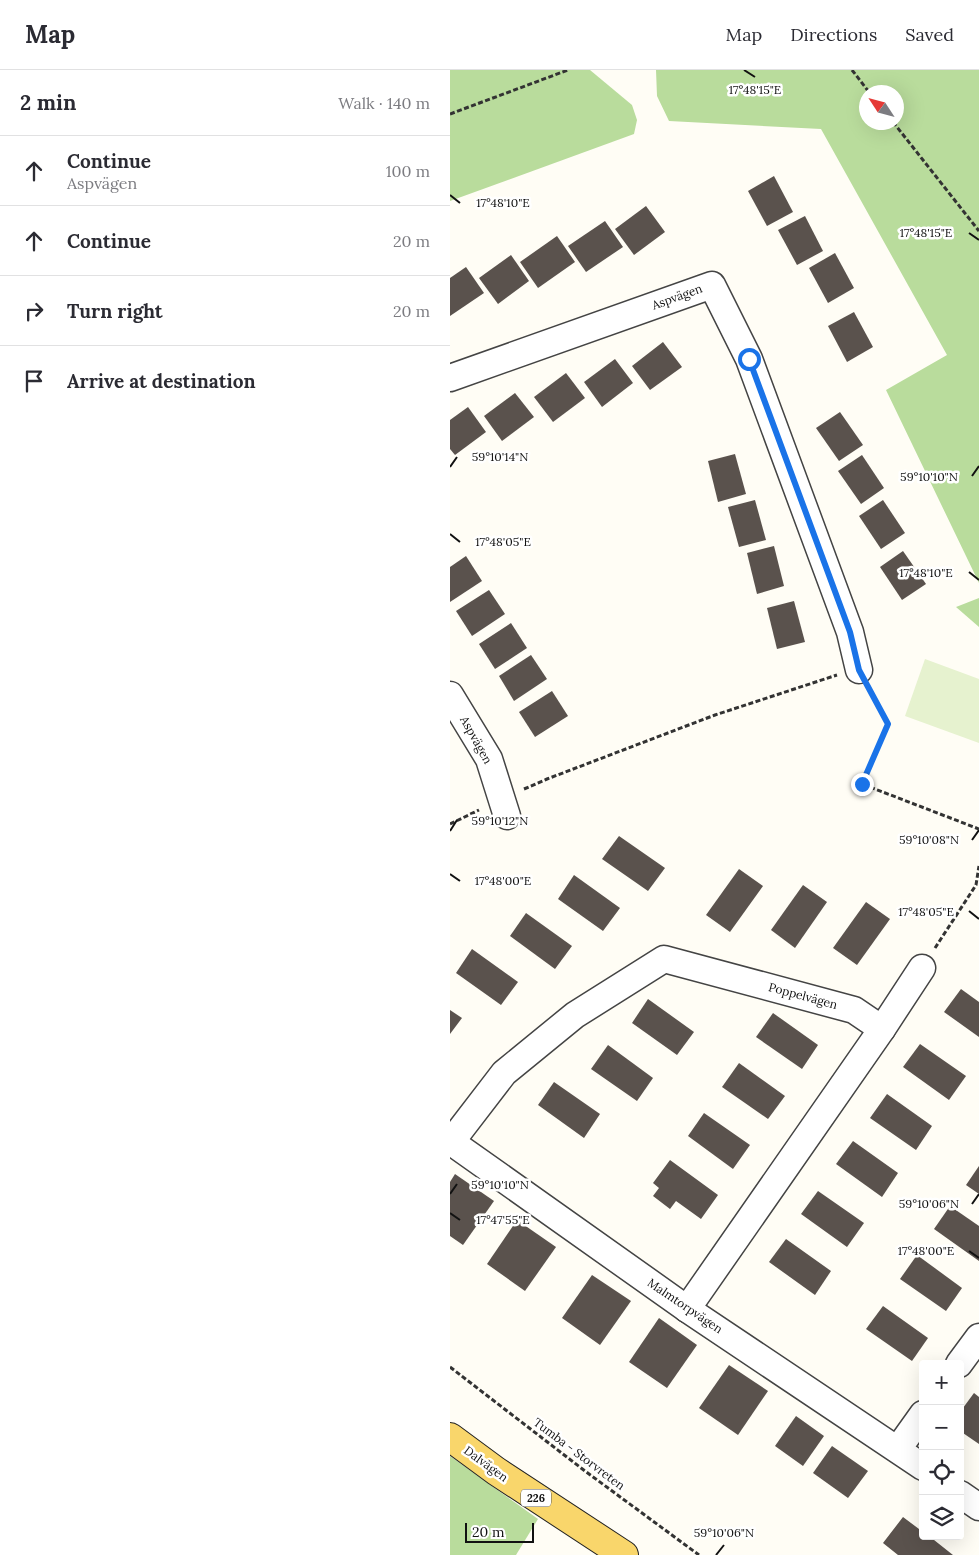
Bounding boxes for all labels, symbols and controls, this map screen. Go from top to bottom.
text: Map [25,19,75,50]
text: Map [726,23,762,46]
text: Directions [790,23,877,46]
text: Saved [905,23,954,46]
text: 17°48'15"E [729,82,781,97]
north arrow [859,85,904,130]
text: 2 min [20,89,76,116]
text: Walk · 140 m [338,93,430,113]
text: Continue [67,149,151,173]
icon: ahead [20,157,48,185]
text: 100 m [386,161,430,181]
text: Aspvägen [67,173,137,193]
text: 17°48'10"E [476,195,530,210]
text: 17°48'15"E [900,225,952,240]
icon: ahead [20,227,48,255]
text: Continue [67,229,151,253]
text: 20 m [393,231,430,251]
street label: Aspvägen [649,280,704,313]
icon: right [20,297,48,325]
text: Turn right [67,299,163,323]
text: 20 m [393,301,430,321]
route start [738,348,761,371]
icon: arrive [20,367,48,395]
text: Arrive at destination [67,369,256,393]
text: 59°10'14"N [472,449,528,464]
text: 59°10'10"N [900,469,958,484]
text: 17°48'05"E [475,534,531,549]
text: 17°48'10"E [899,565,953,580]
street label: Aspvägen [457,712,496,766]
route end [851,773,874,796]
text: 59°10'12"N [472,813,528,828]
text: 59°10'08"N [899,832,959,847]
text: 17°48'00"E [475,873,531,888]
text: 17°48'05"E [898,904,954,919]
street label: Poppelvägen [767,979,839,1012]
text: 59°10'10"N [471,1177,529,1192]
text: 59°10'06"N [899,1196,959,1211]
text: 17°47'55"E [476,1212,530,1227]
text: 17°48'00"E [898,1243,954,1258]
street label: Malmtorpvägen [645,1275,726,1336]
map controls [919,1360,964,1540]
button: + [919,1360,964,1405]
button: − [919,1405,964,1450]
street label: Tumba - Storvreten [531,1414,628,1493]
street label: Dalvägen [461,1443,511,1485]
button: locate [919,1450,964,1495]
road number: 226 [521,1490,551,1506]
button: layers [919,1495,964,1540]
scale bar [465,1520,534,1543]
text: 20 m [472,1523,504,1541]
text: 59°10'06"N [694,1525,754,1540]

